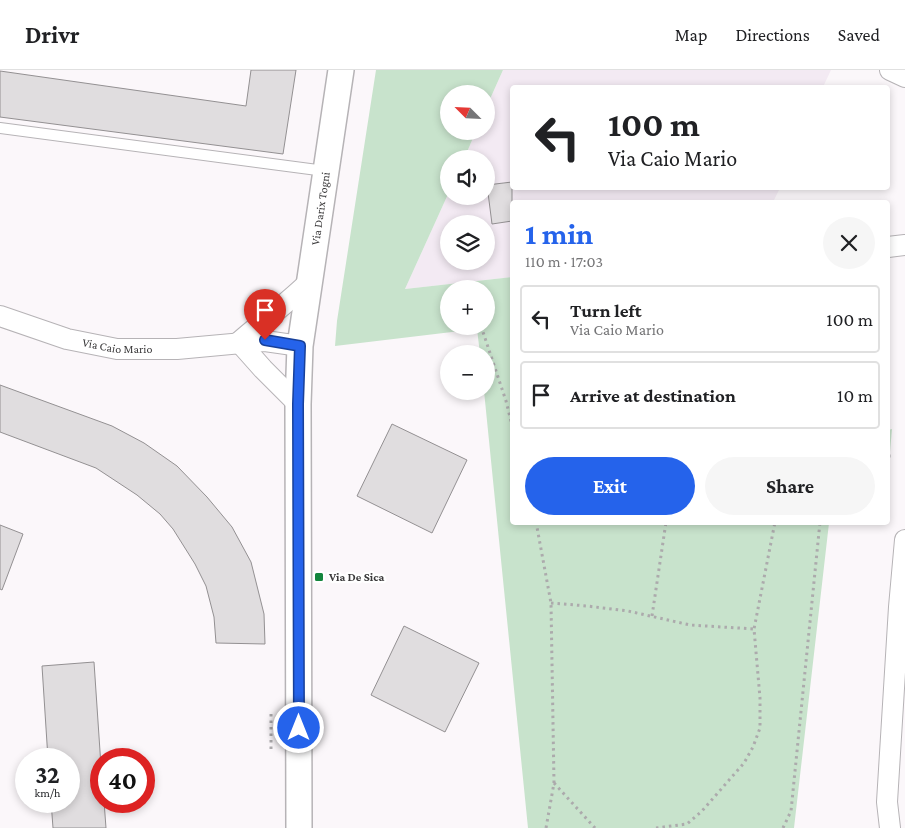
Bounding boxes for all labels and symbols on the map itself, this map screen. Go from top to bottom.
north arrow [440,85,495,140]
street label: Via Darix Togni [308,171,333,246]
pin [244,289,286,340]
street label: Via Caio Mario [81,335,152,356]
place label: Via De Sica [328,570,385,584]
marker: Via De Sica [313,571,325,583]
position arrow [272,701,324,753]
speed limit sign: 40 [90,748,155,813]

